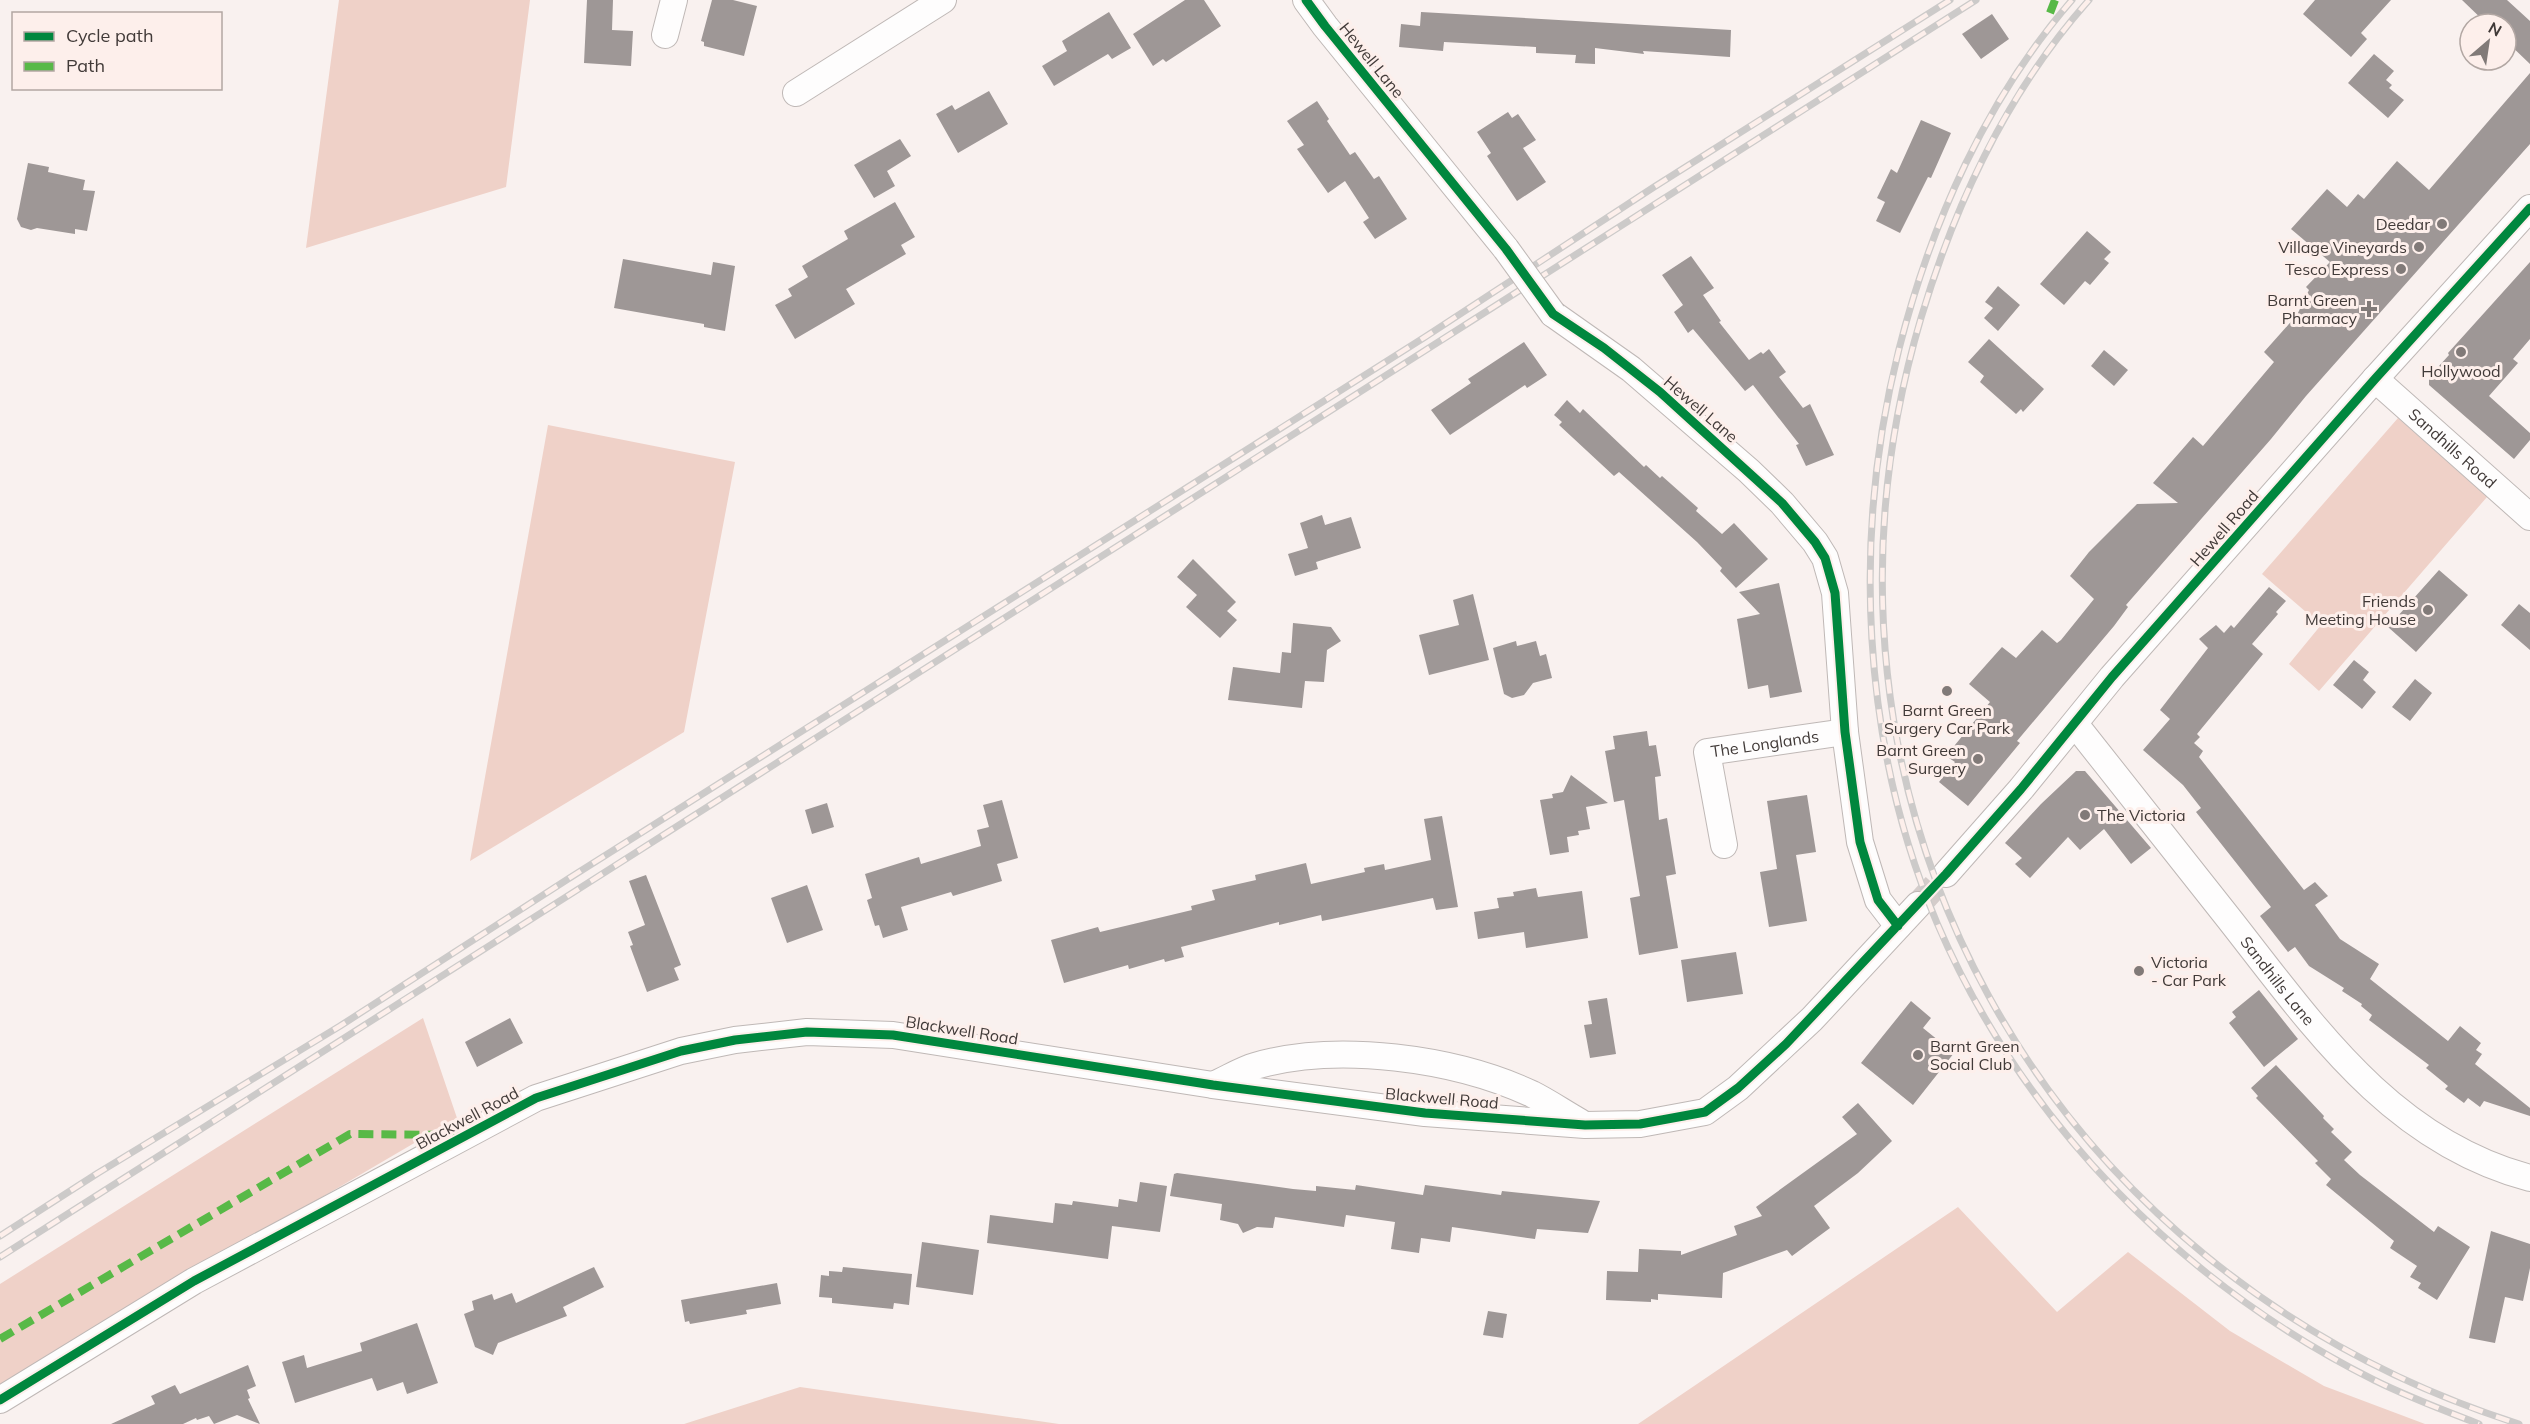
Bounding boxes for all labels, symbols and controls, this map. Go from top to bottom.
legend [12,12,222,90]
north arrow [2458,12,2518,72]
text: N [2485,17,2505,41]
street label: Hewell Lane [1335,18,1409,102]
text: Cycle path [66,24,153,47]
text: Path [66,54,105,77]
place label: Deedar [2376,214,2430,234]
marker: Deedar [2435,217,2449,231]
place label: Village Vineyards [2278,237,2407,257]
marker: Village Vineyards [2412,240,2426,254]
place label: Tesco Express [2285,259,2389,279]
marker: Tesco Express [2394,262,2408,276]
place label: Barnt Green Pharmacy [2267,290,2358,328]
marker: Barnt Green Pharmacy [2362,302,2376,316]
marker: Hollywood [2454,345,2468,359]
place label: Hollywood [2421,361,2501,381]
street label: Hewell Lane [1660,371,1742,447]
street label: Sandhills Road [2405,404,2501,492]
street label: Hewell Road [2185,486,2263,570]
place label: Friends Meeting House [2305,591,2416,629]
marker: Friends Meeting House [2421,603,2435,617]
marker: Barnt Green Surgery Car Park [1940,684,1954,698]
place label: Barnt Green Surgery Car Park [1884,700,2011,738]
street label: The Longlands [1709,726,1820,761]
place label: Barnt Green Surgery [1876,740,1966,778]
marker: Barnt Green Surgery [1971,752,1985,766]
place label: The Victoria [2097,805,2186,825]
marker: The Victoria [2078,808,2092,822]
street label: Sandhills Lane [2236,932,2319,1029]
place label: Victoria - Car Park [2151,952,2227,990]
marker: Victoria - Car Park [2132,964,2146,978]
street label: Blackwell Road [904,1011,1020,1049]
place label: Barnt Green Social Club [1930,1036,2020,1074]
marker: Barnt Green Social Club [1911,1048,1925,1062]
street label: Blackwell Road [412,1082,522,1154]
street label: Blackwell Road [1384,1083,1500,1113]

